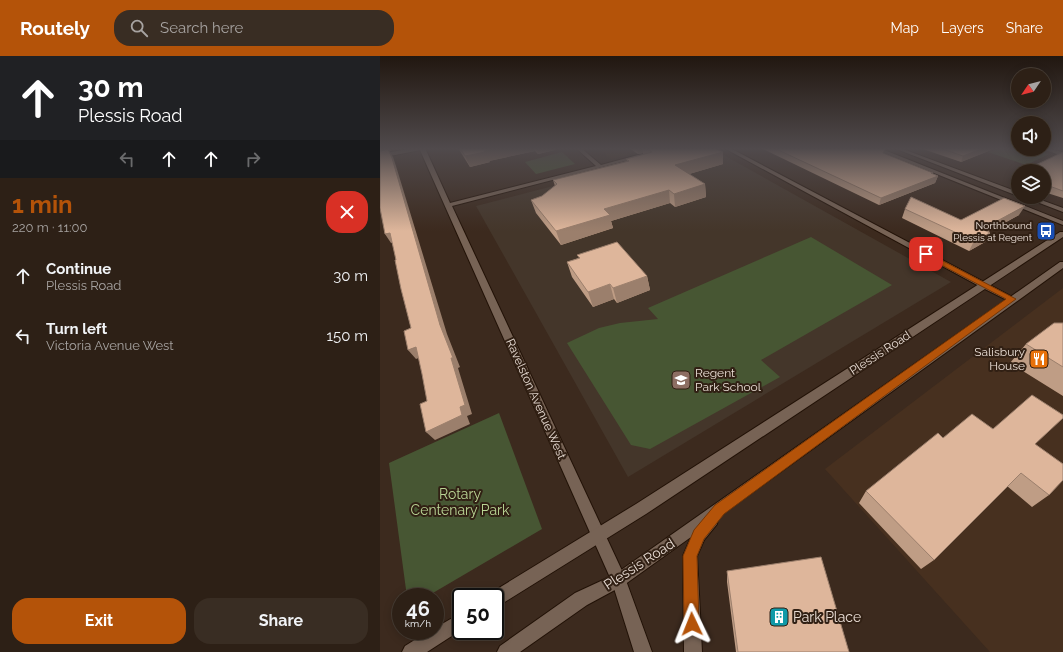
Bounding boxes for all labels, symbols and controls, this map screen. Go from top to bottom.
search box [114,10,394,46]
text: Routely [20,17,90,39]
icon: search [128,17,150,39]
text: Search here [160,19,243,37]
text: Map [891,20,919,36]
text: Layers [941,20,984,36]
text: Share [1006,20,1043,36]
north arrow [1011,68,1051,108]
map controls [1011,68,1051,204]
text: 30 m [78,71,144,104]
icon: ahead [12,72,64,124]
text: Plessis Road [78,105,182,126]
button: sound [1011,116,1051,156]
icon: left [116,148,138,170]
icon: ahead [158,148,180,170]
icon: ahead [200,148,222,170]
icon: right [242,148,264,170]
button: layers [1011,164,1051,204]
text: 1 min [12,190,73,219]
button: close [326,191,368,233]
text: 220 m · 11:00 [12,220,87,235]
place label: Northbound Plessis at Regent [953,220,1033,243]
bus stop icon: Northbound Plessis at Regent [1035,220,1057,242]
pin [909,237,943,271]
icon: arrive [915,243,937,265]
text: Continue [46,260,111,278]
icon: ahead [12,265,34,287]
text: 30 m [333,267,368,285]
text: Plessis Road [46,278,121,293]
text: Turn left [46,320,107,338]
icon: left [12,325,34,347]
text: 150 m [327,327,368,345]
street label: Plessis Road [847,328,913,378]
street label: Ravelston Avenue West [503,337,569,461]
text: Victoria Avenue West [46,338,174,353]
place label: Salisbury House [974,345,1025,373]
restaurant icon: Salisbury House [1028,348,1050,370]
place label: Regent Park School [695,366,762,394]
school or university icon: Regent Park School [670,369,692,391]
park label: Rotary Centenary Park [411,486,510,518]
street label: Plessis Road [601,535,677,593]
speed limit sign: 50 [452,588,504,640]
text: 46 [406,597,430,621]
button: Exit [12,598,186,644]
button: Share [194,598,368,644]
position arrow [671,603,713,645]
building icon: Park Place [768,606,790,628]
place label: Park Place [793,609,861,625]
text: km/h [405,618,431,629]

